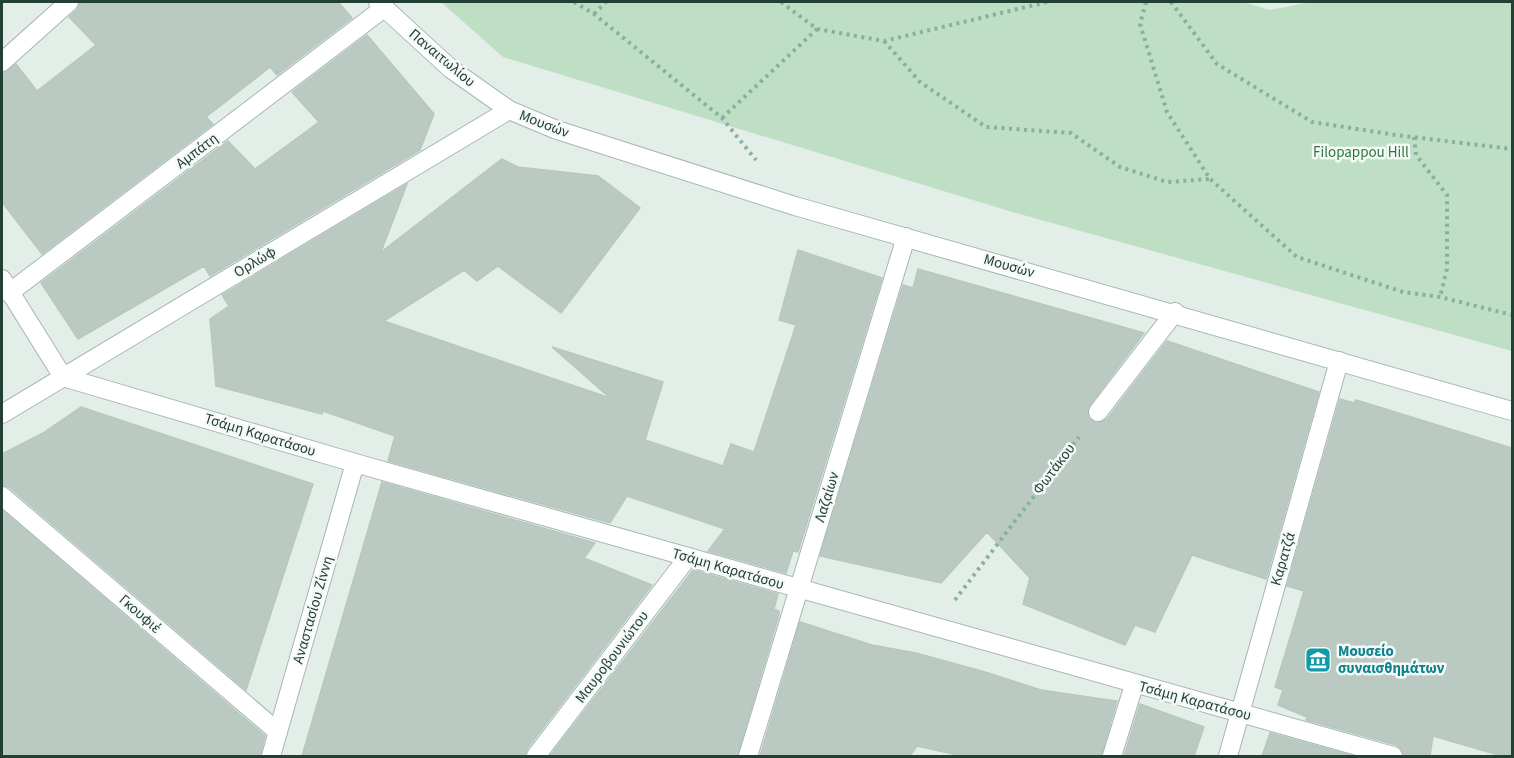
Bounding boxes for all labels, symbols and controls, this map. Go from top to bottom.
street label: Παναιτωλίου [404,24,480,92]
street label: Μουσών [516,105,572,143]
street label: Αμπάτη [171,128,223,174]
park label: Filopappou Hill [1313,142,1409,163]
street label: Ορλώφ [230,241,280,283]
street label: Μουσών [981,249,1037,283]
street label: Τσάμη Καρατάσου [202,408,318,462]
street label: Φωτάκου [1028,439,1080,499]
street label: Λαζαίων [809,469,845,525]
street label: Καρατζά [1265,529,1301,588]
street label: Τσάμη Καρατάσου [670,543,786,595]
street label: Αναστασίου Ζίννη [288,554,338,666]
street label: Γκουφιέ [114,590,166,638]
street label: Μαυροβουνιώτου [570,606,654,708]
place label: Μουσείο συναισθημάτων [1338,641,1444,679]
museum icon: Μουσείο συναισθημάτων [1303,645,1333,675]
street label: Τσάμη Καρατάσου [1137,676,1253,726]

